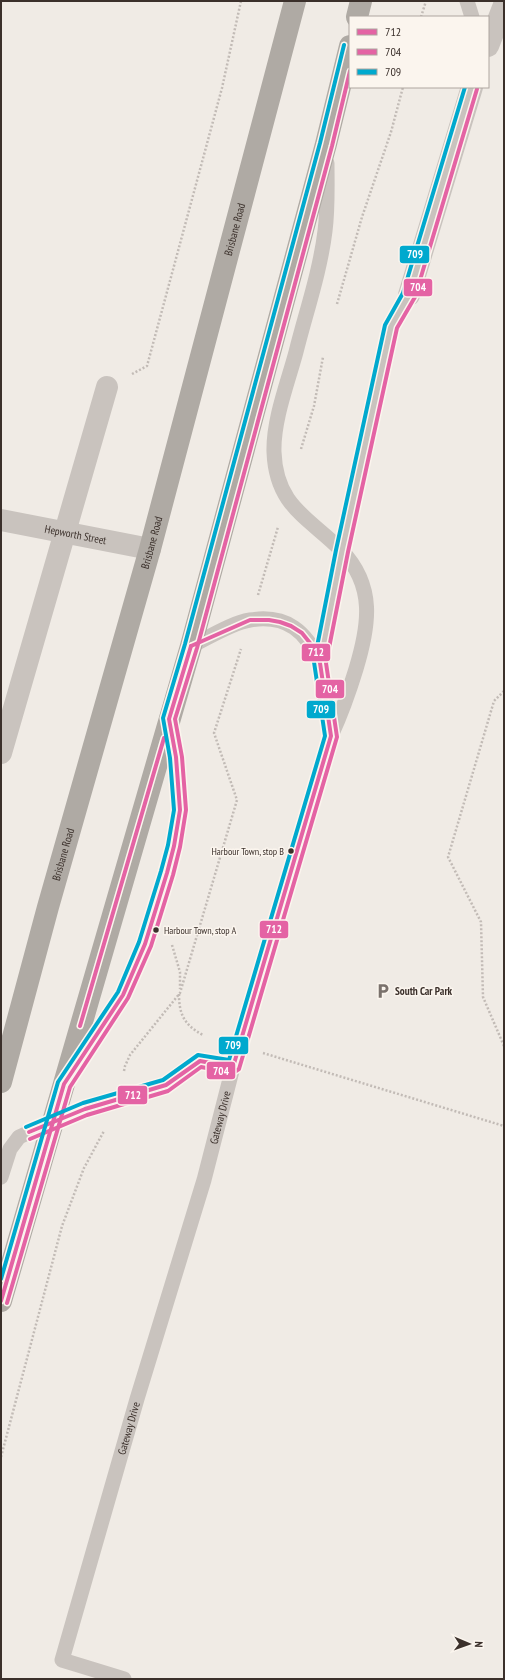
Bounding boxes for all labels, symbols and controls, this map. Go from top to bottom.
legend [349,16,489,88]
text: 712 [385,24,401,39]
text: 704 [385,44,402,59]
text: 709 [385,64,401,79]
street label: Brisbane Road [221,201,248,257]
line badge: 709 [399,245,430,264]
text: 709 [407,247,423,261]
line badge: 704 [403,278,433,297]
text: 704 [410,280,427,294]
street label: Brisbane Road [138,515,165,571]
street label: Hepworth Street [44,522,108,547]
line badge: 712 [301,643,331,662]
text: 712 [308,645,324,659]
line badge: 704 [315,679,345,699]
text: 704 [322,682,339,696]
line badge: 709 [306,700,336,719]
text: 709 [313,702,329,716]
street label: Brisbane Road [49,826,77,882]
place label: Harbour Town, stop B [211,845,284,858]
marker: Harbour Town, stop B [286,846,296,856]
line badge: 712 [259,920,289,939]
text: 712 [266,922,282,936]
place label: Harbour Town, stop A [164,924,237,937]
marker: Harbour Town, stop A [151,925,161,935]
parking icon: South Car Park [374,982,392,1000]
place label: South Car Park [395,984,453,998]
line badge: 709 [218,1036,249,1055]
text: 709 [225,1038,241,1052]
line badge: 704 [206,1061,236,1080]
text: 704 [213,1064,230,1078]
line badge: 712 [117,1085,148,1105]
text: 712 [125,1088,141,1102]
street label: Gateway Drive [207,1089,234,1146]
street label: Gateway Drive [114,1400,143,1456]
north arrow [449,1624,489,1664]
text: N [472,1641,486,1648]

